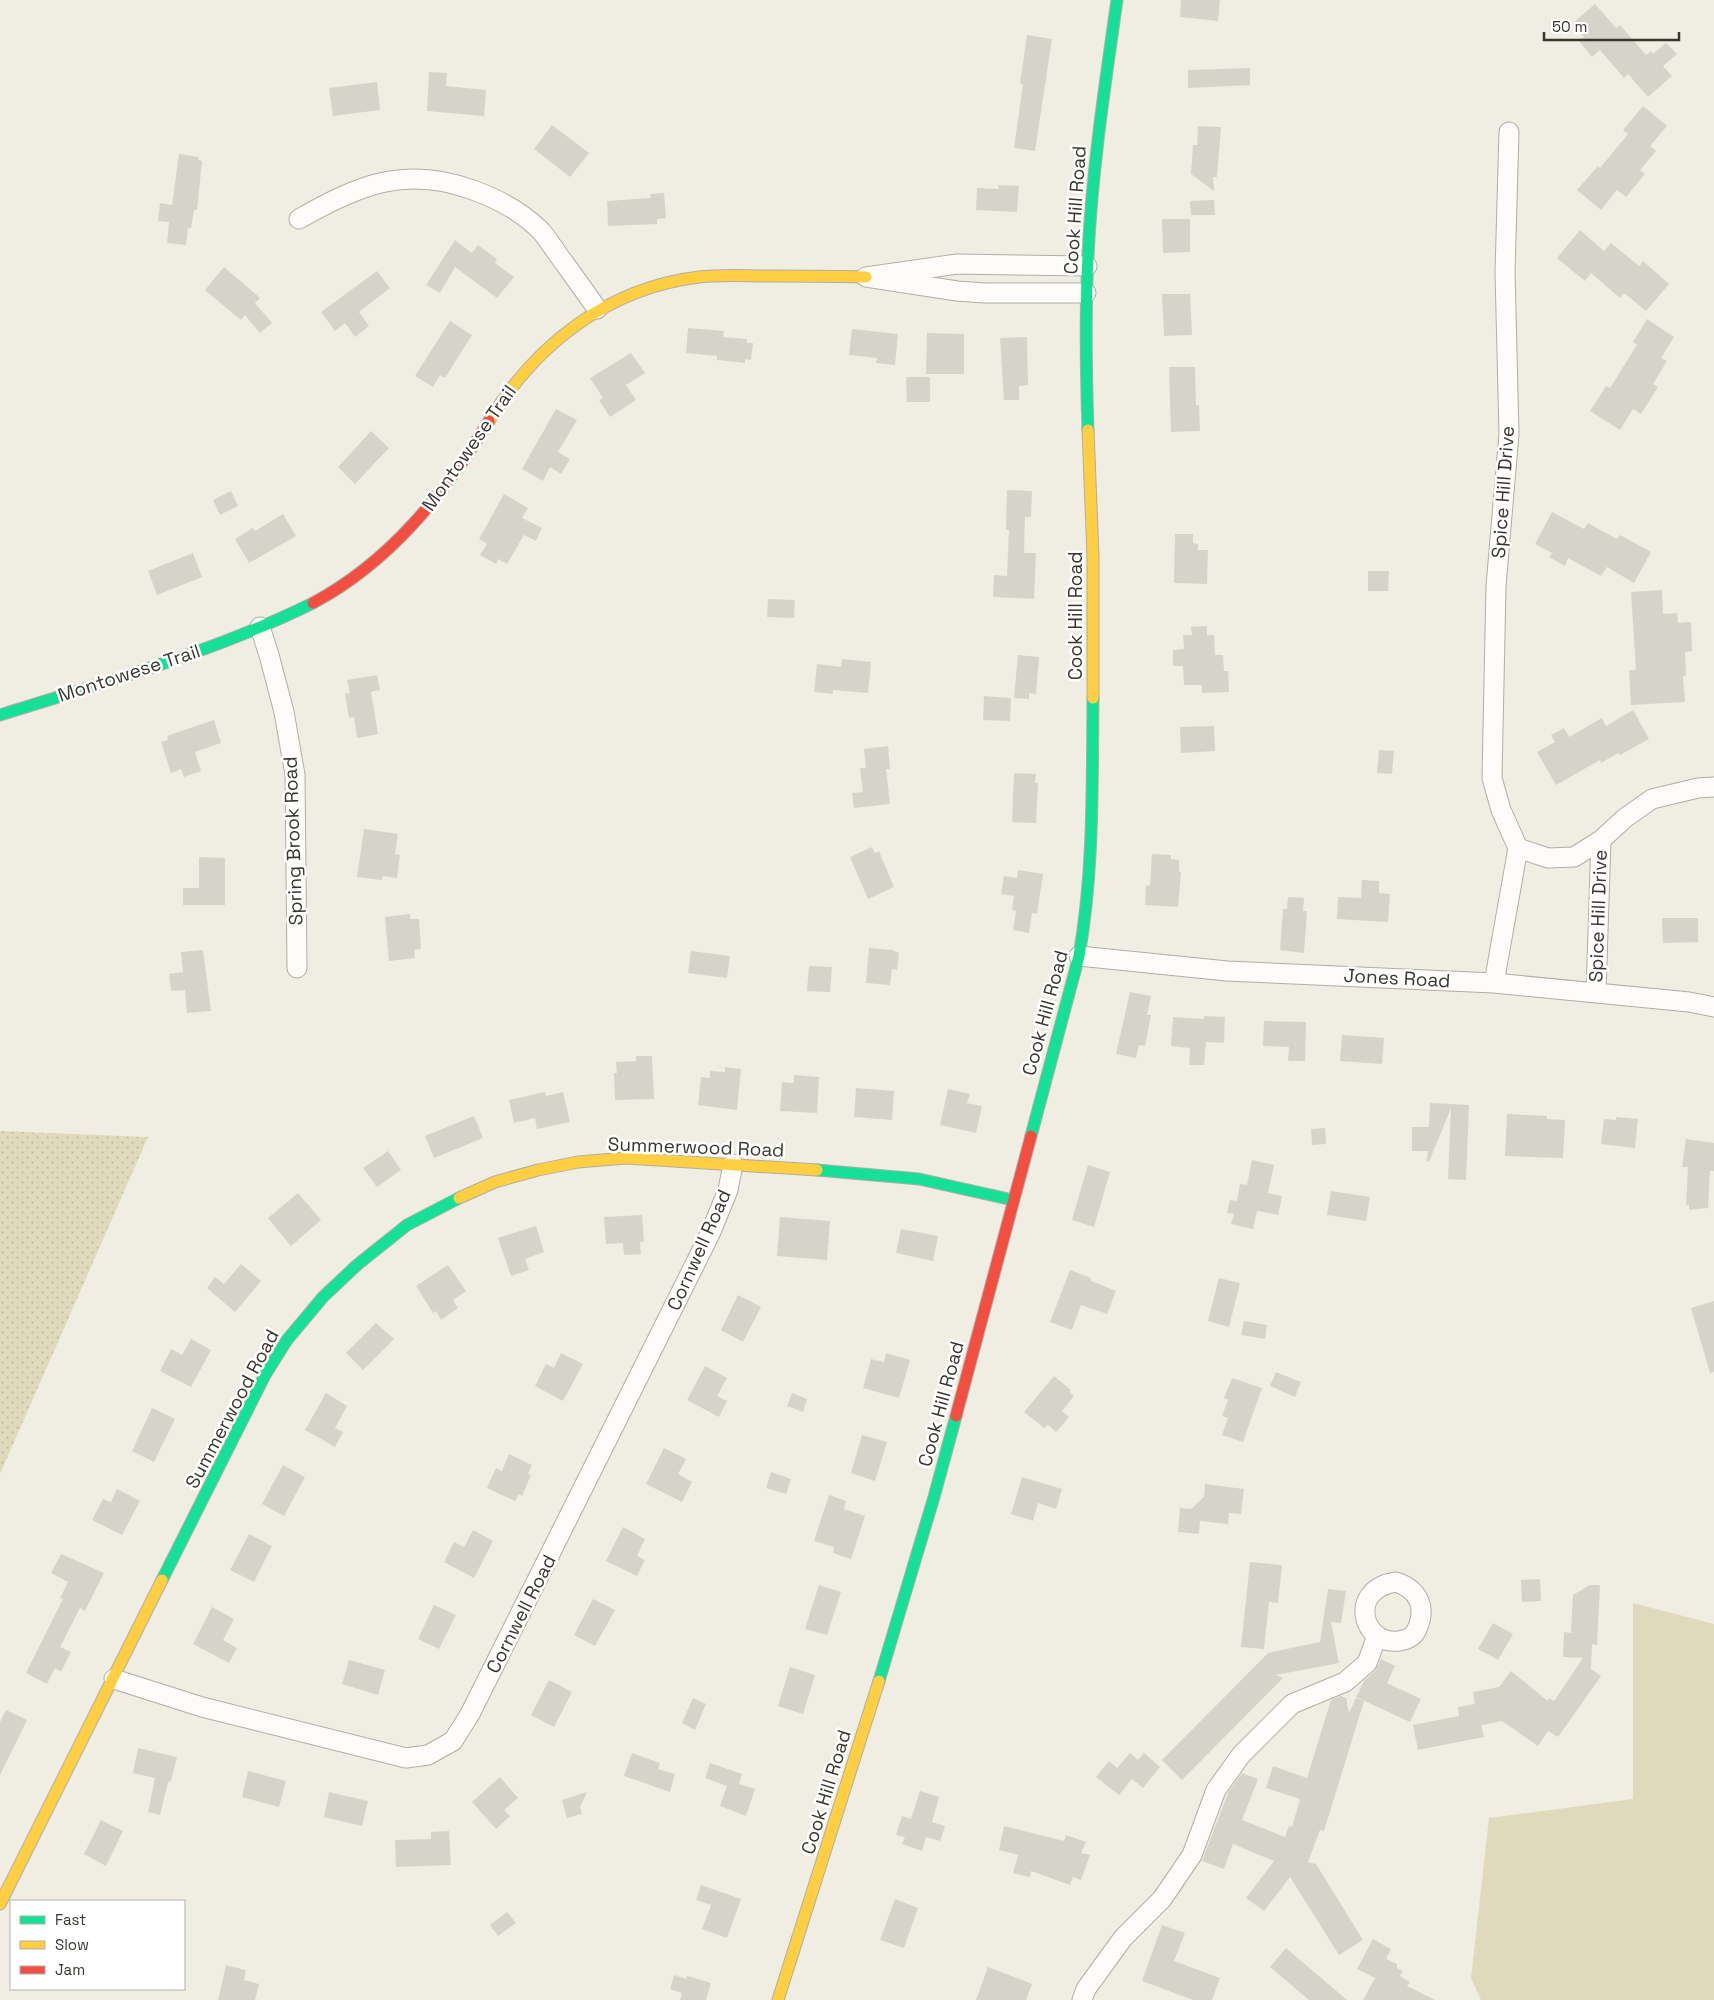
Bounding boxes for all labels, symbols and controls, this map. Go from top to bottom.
scale bar [1544,10,1679,42]
text: 50 m [1552,17,1587,36]
street label: Cook Hill Road [1058,145,1092,275]
street label: Montowese Trail [416,380,522,516]
street label: Spice Hill Drive [1486,425,1520,559]
street label: Cook Hill Road [1063,552,1088,680]
street label: Montowese Trail [55,638,203,708]
street label: Spring Brook Road [278,756,308,926]
street label: Spice Hill Drive [1583,849,1613,983]
street label: Cook Hill Road [1016,948,1074,1078]
street label: Jones Road [1343,963,1451,993]
street label: Summerwood Road [607,1131,785,1163]
street label: Cornwell Road [661,1186,737,1314]
street label: Summerwood Road [179,1325,285,1493]
street label: Cook Hill Road [912,1339,970,1469]
street label: Cornwell Road [480,1551,562,1677]
street label: Cook Hill Road [795,1727,857,1857]
legend [10,1900,185,1990]
text: Fast [55,1910,86,1929]
text: Slow [55,1935,89,1954]
text: Jam [55,1960,85,1979]

